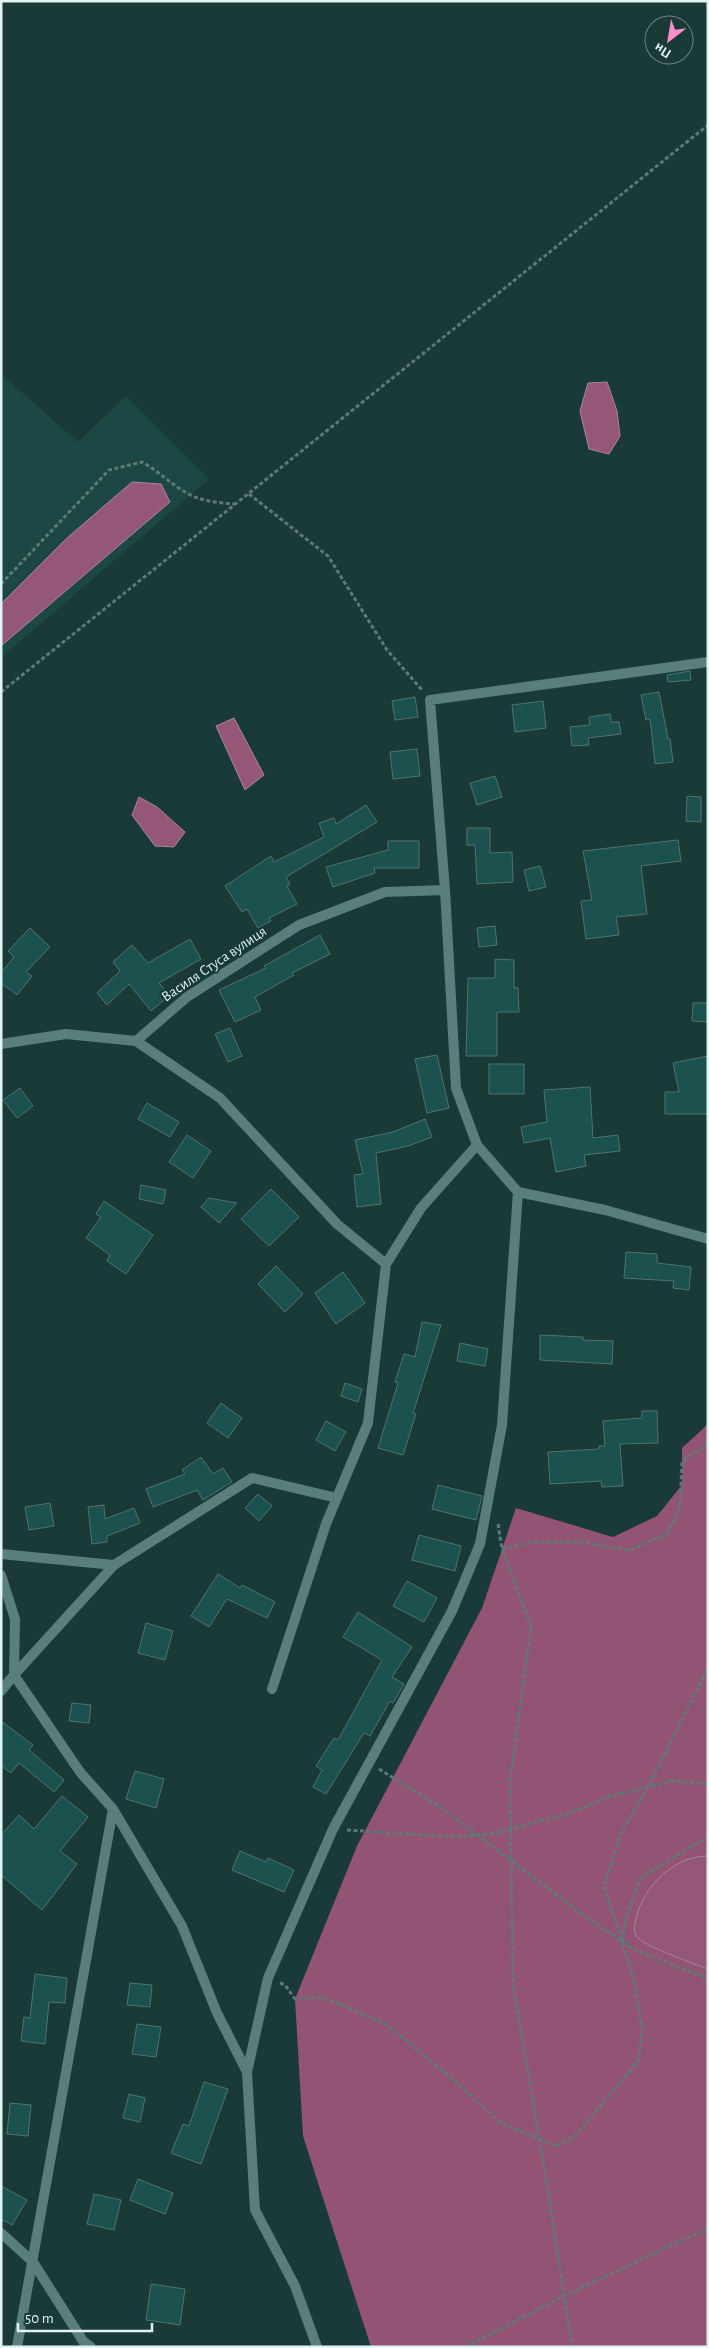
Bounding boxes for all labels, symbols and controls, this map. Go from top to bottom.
north arrow [644,15,694,65]
text: Пн [652,40,674,61]
street label: Василя Стуса вулиця [159,923,269,1005]
scale bar [18,2300,151,2332]
text: 50 m [25,2311,54,2326]

